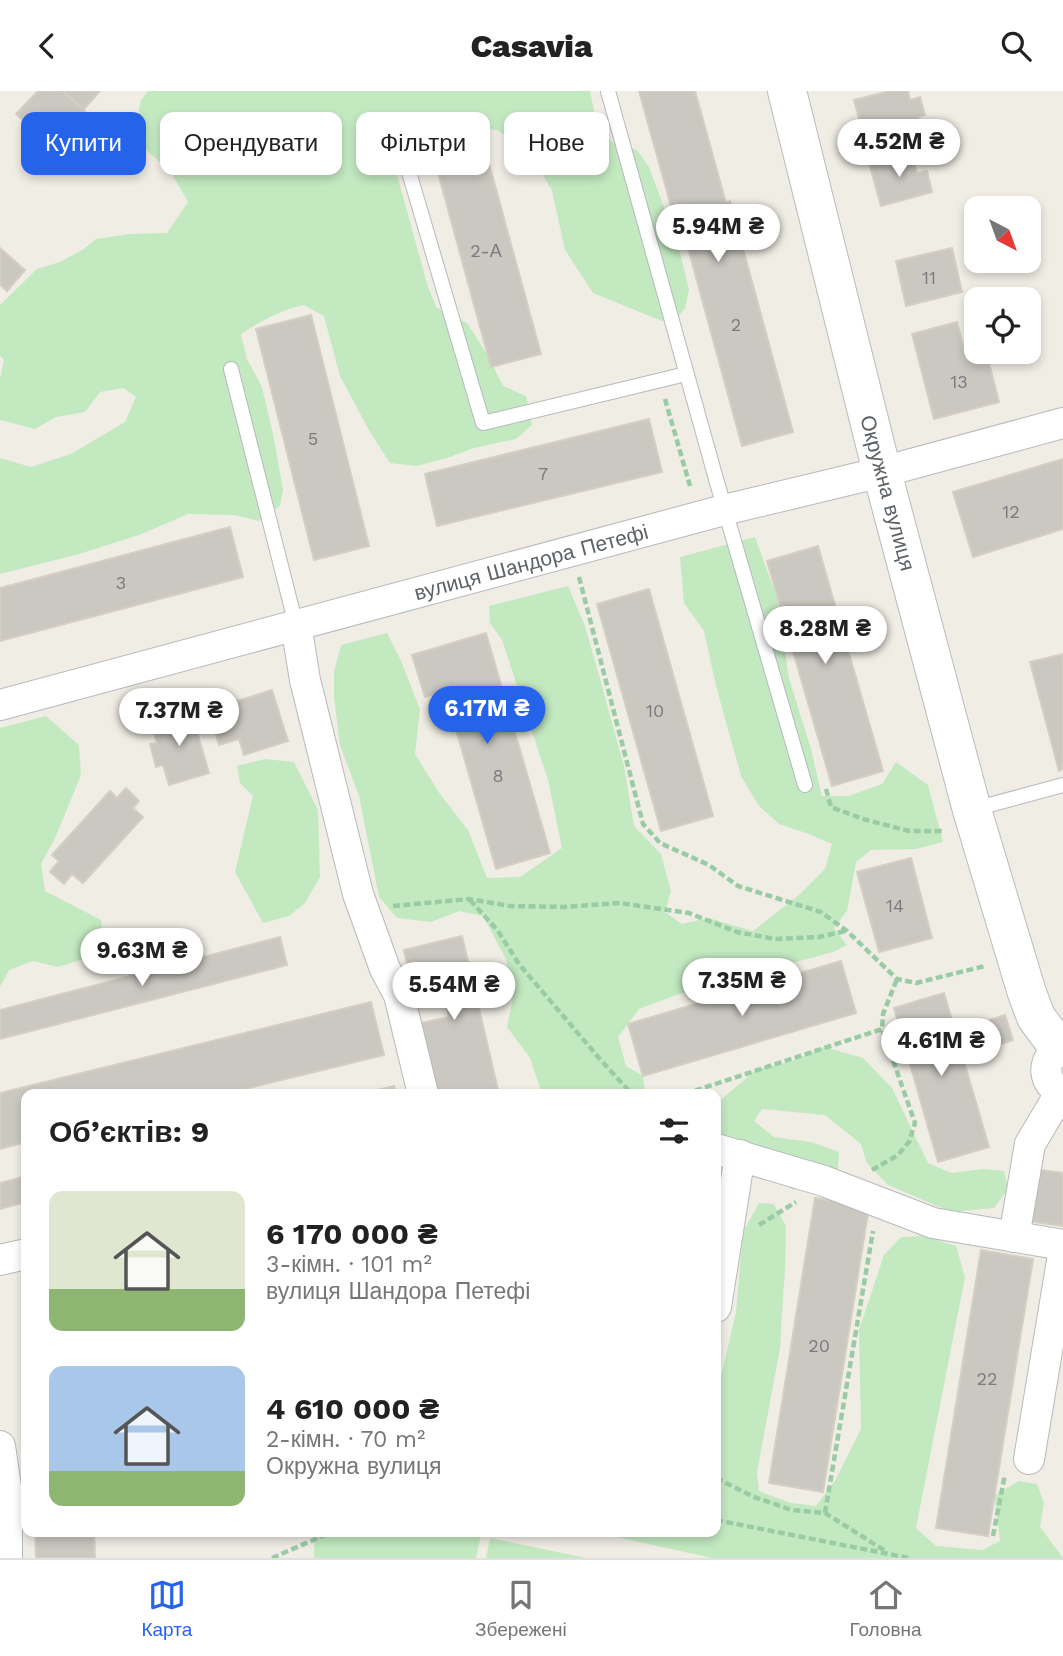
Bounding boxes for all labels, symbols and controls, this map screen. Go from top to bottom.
icon: back [28,27,66,65]
text: Casavia [470,27,593,65]
icon: search [997,27,1035,65]
chip: Купити [21,112,146,175]
chip: Орендувати [160,112,342,175]
chip: Фільтри [356,112,490,175]
chip: Нове [504,112,609,175]
pin: 4.52M ₴ [834,119,964,179]
text: 4.52M ₴ [853,128,945,155]
north arrow [964,196,1041,273]
map controls [964,196,1041,364]
pin: 5.94M ₴ [653,205,783,264]
text: 5.94M ₴ [672,213,764,240]
house number: 2-А [470,240,502,261]
house number: 11 [922,267,936,288]
button: locate [964,287,1041,364]
house number: 2 [731,314,741,335]
house number: 13 [950,371,968,392]
street label: Окружна вулиця [855,412,921,574]
house number: 5 [308,428,318,449]
house number: 7 [538,463,548,484]
house number: 12 [1002,501,1020,522]
street label: вулиця Шандора Петефі [411,519,651,605]
house number: 3 [116,572,126,593]
pin: 8.28M ₴ [760,607,890,666]
text: 8.28M ₴ [779,615,871,642]
pin: 6.17M ₴ [422,687,552,746]
pin: 7.37M ₴ [114,689,244,748]
text: 6.17M ₴ [444,695,530,722]
text: 7.37M ₴ [135,697,223,724]
house number: 10 [646,700,664,721]
house number: 8 [492,765,504,786]
house number: 14 [886,895,904,916]
pin: 9.63M ₴ [77,929,207,988]
text: 9.63M ₴ [96,937,188,964]
pin: 7.35M ₴ [677,958,807,1018]
pin: 5.54M ₴ [389,963,519,1022]
text: 7.35M ₴ [698,967,786,994]
text: 5.54M ₴ [408,971,500,998]
pin: 4.61M ₴ [876,1019,1006,1078]
text: 4.61M ₴ [897,1027,985,1054]
icon: filters [655,1112,693,1150]
text: Об’єктів: 9 [49,1114,209,1149]
text: 6 170 000 ₴ [266,1216,438,1251]
icon: home [105,1219,189,1303]
text: 3-кімн. · 101 m² [266,1251,432,1278]
text: вулиця Шандора Петефі [266,1278,530,1305]
house number: 20 [808,1335,830,1356]
house number: 22 [977,1368,998,1389]
text: 4 610 000 ₴ [266,1391,439,1426]
icon: home [105,1394,189,1478]
text: 2-кімн. · 70 m² [266,1426,425,1453]
text: Окружна вулиця [266,1453,442,1480]
tab: Карта [141,1576,192,1641]
tab: Збережені [475,1576,567,1641]
tab: Головна [849,1576,922,1641]

